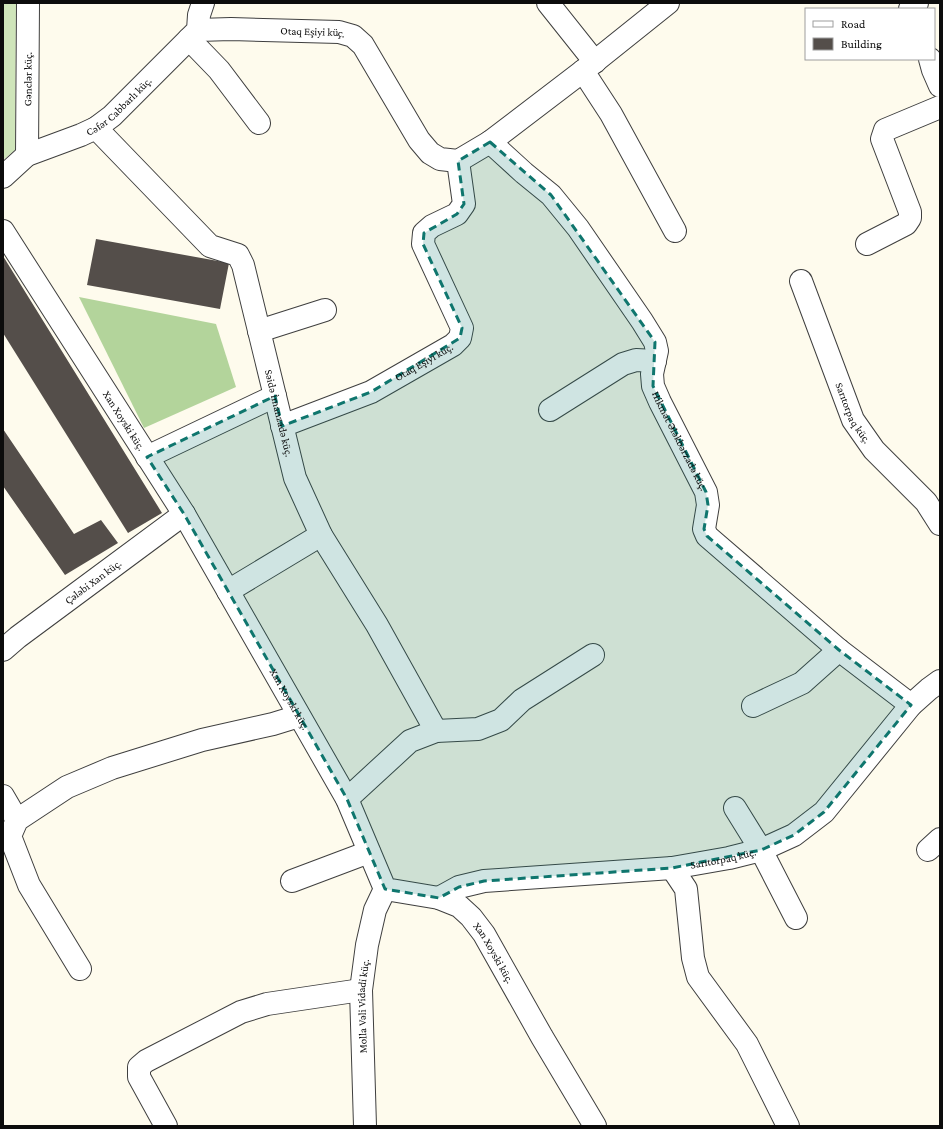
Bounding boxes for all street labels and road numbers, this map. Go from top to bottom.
street label: Otaq Eşiyi küç. [280,24,347,40]
street label: Gənclər küç. [21,52,35,106]
street label: Cəfər Cabbarlı küç. [84,74,154,138]
street label: Otaq Eşiyi küç. [392,340,455,383]
street label: Səidə İmanzadə küç. [263,368,296,458]
street label: Sarıtorpaq küç. [833,381,873,446]
street label: Xan Xoyski küç. [101,388,148,453]
street label: Hikmət Ələkbərzadə küç. [650,389,710,493]
street label: Çələbi Xan küç. [62,557,123,607]
street label: Xan Xoyski küç. [268,666,312,732]
street label: Sarıtorpaq küç. [689,846,757,871]
street label: Xan Xoyski küç. [471,920,516,985]
street label: Molla Vəli Vidadi küç. [355,958,372,1054]

